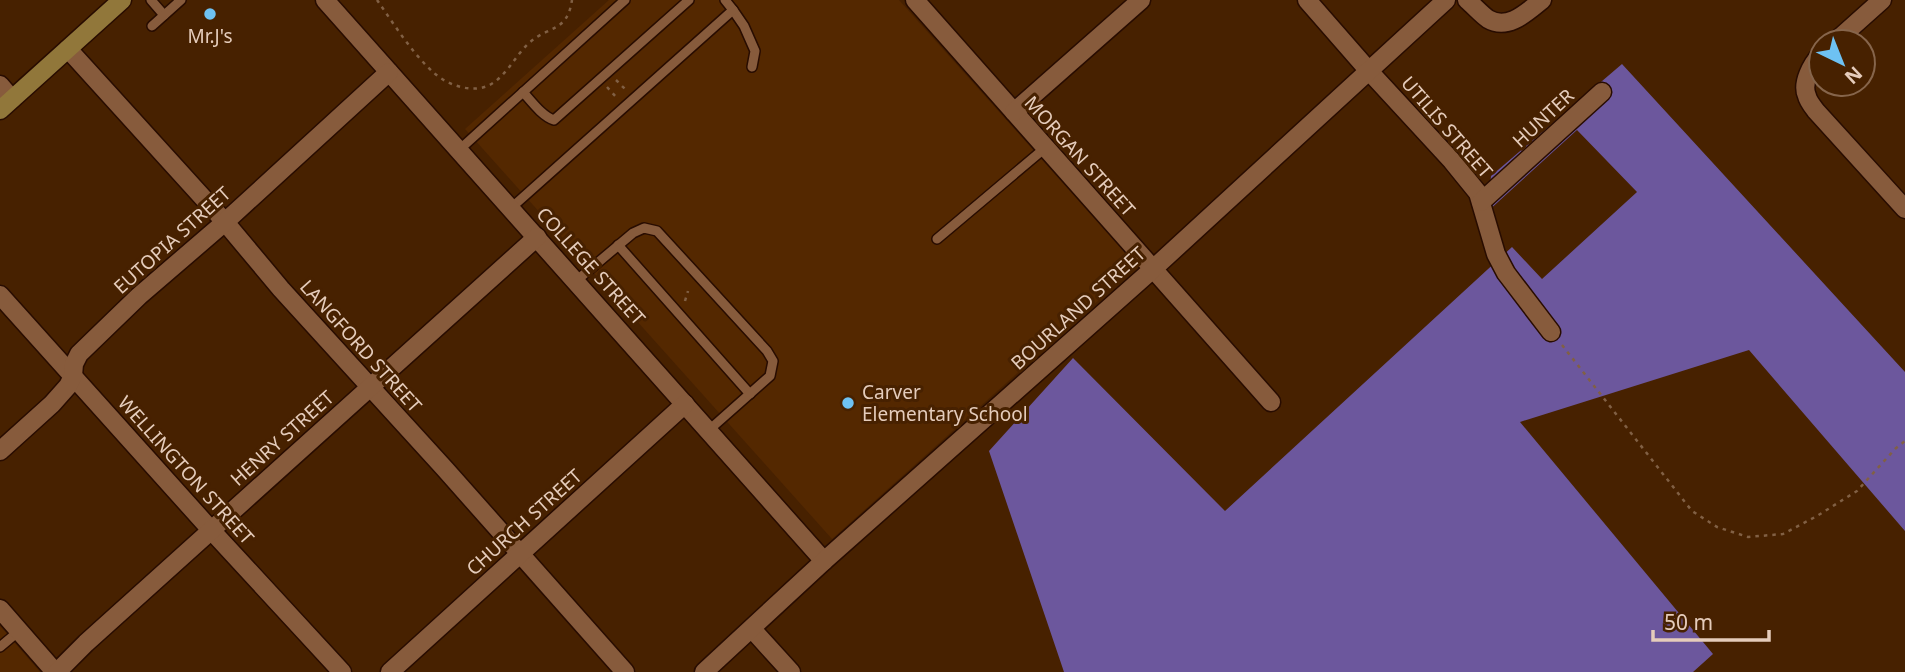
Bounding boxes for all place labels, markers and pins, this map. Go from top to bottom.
marker: Mr.J's [202,6,218,22]
place label: Mr.J's [187,23,233,49]
place label: Carver Elementary School [862,379,1028,427]
marker: Carver Elementary School [840,395,856,411]

